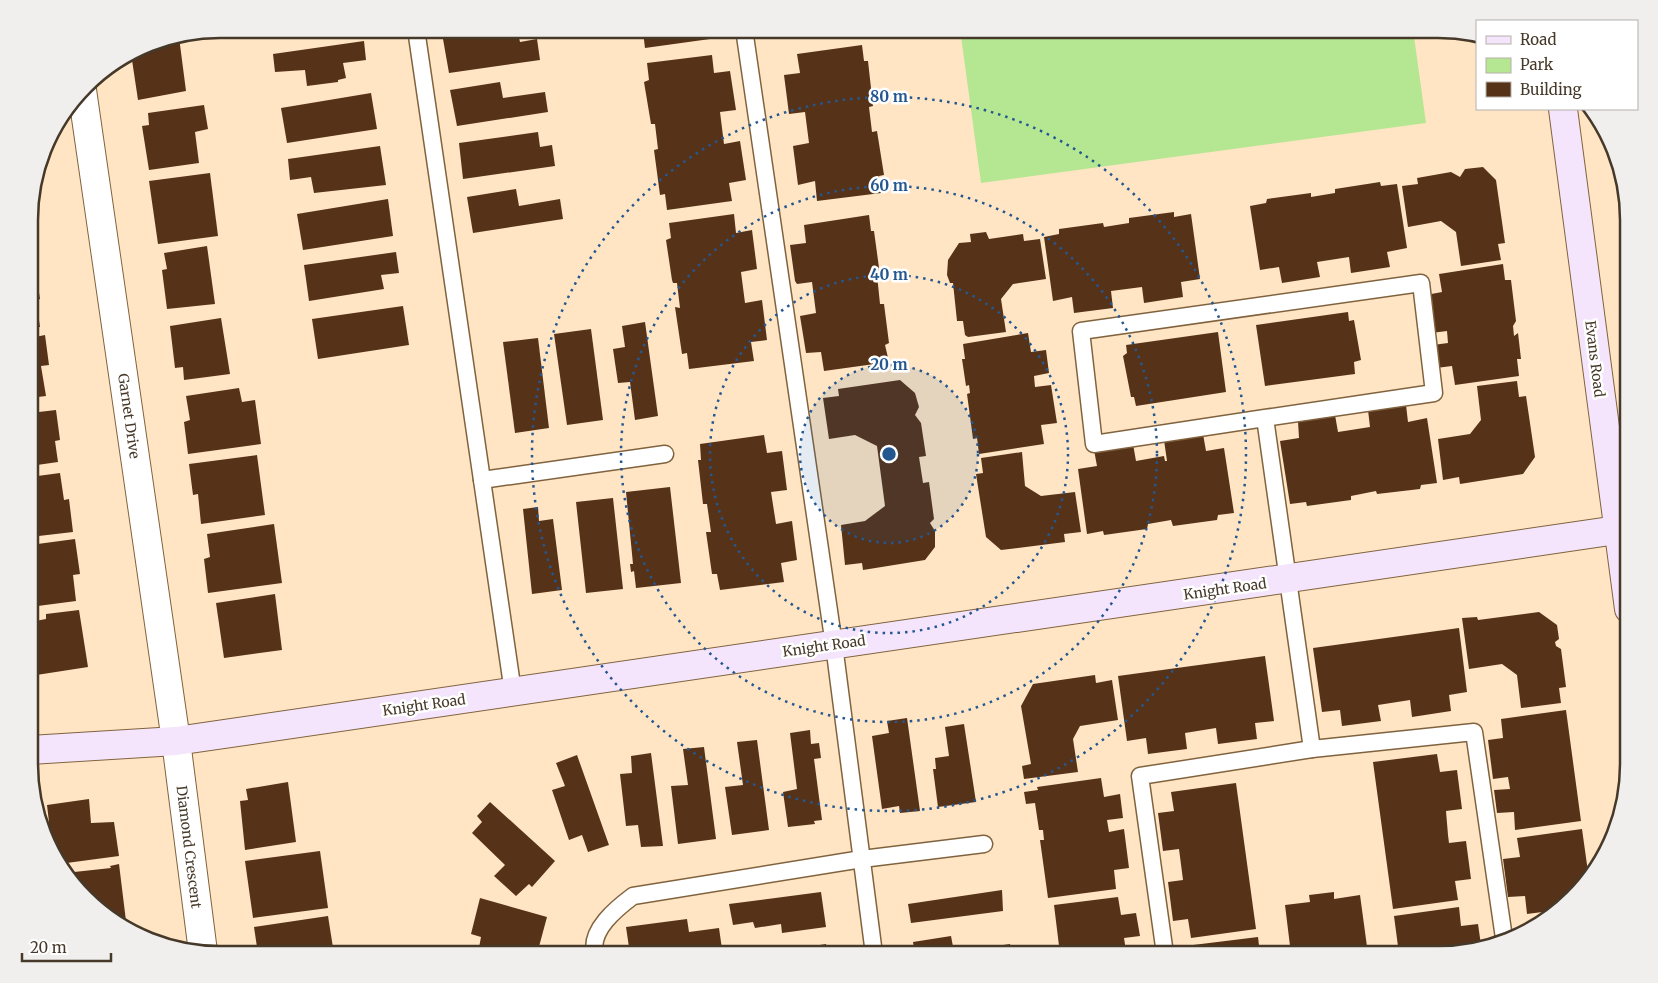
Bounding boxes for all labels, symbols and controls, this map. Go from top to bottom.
legend [1476,20,1638,110]
text: Road [1520,30,1556,49]
text: Park [1520,55,1554,74]
text: Building [1520,80,1582,99]
text: 80 m [870,87,908,106]
text: 60 m [870,176,908,195]
text: 40 m [870,265,908,284]
street label: Evans Road [1581,320,1609,399]
text: 20 m [870,355,908,374]
street label: Garnet Drive [114,372,144,460]
centre of rings [880,445,898,463]
street label: Knight Road [1182,574,1268,604]
street label: Knight Road [781,631,867,661]
street label: Knight Road [381,690,467,720]
street label: Diamond Crescent [173,785,206,910]
scale bar [22,930,111,962]
text: 20 m [30,938,67,957]

